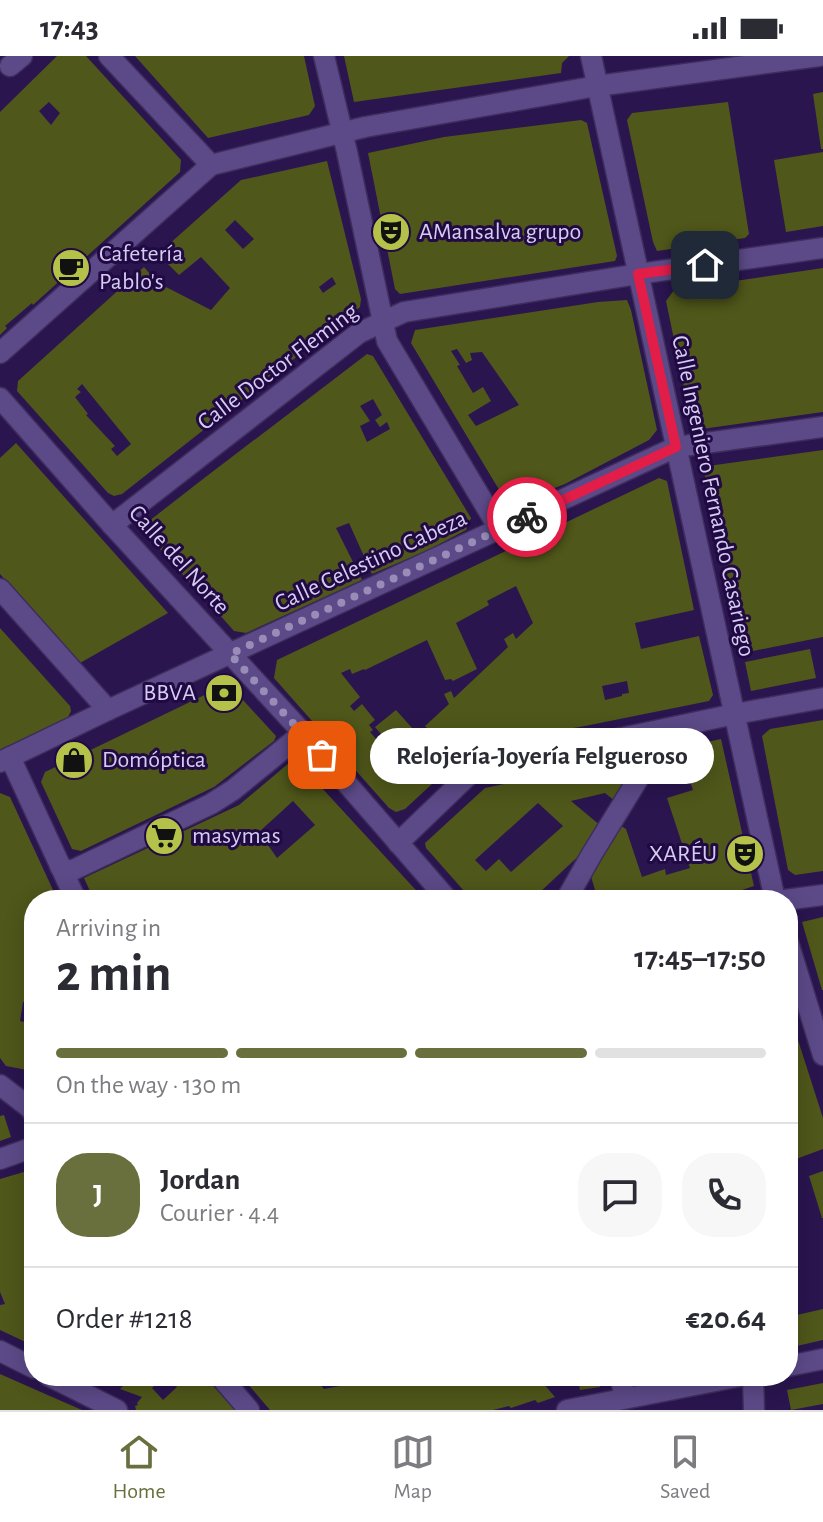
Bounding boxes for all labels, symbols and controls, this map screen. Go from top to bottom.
text: 17:43 [40,13,99,43]
theatre icon: AMansalva grupo [370,211,412,253]
place label: AMansalva grupo [419,220,581,244]
pin [671,231,739,299]
place label: Cafetería Pablo's [99,242,183,294]
icon: home [683,243,727,287]
cafe icon: Cafetería Pablo's [50,247,92,289]
street label: Calle Doctor Fleming [193,299,363,435]
street label: Calle Ingeniero Fernando Casariego [667,333,759,659]
courier [487,477,567,557]
icon: bike [505,495,549,539]
street label: Calle del Norte [124,501,234,619]
street label: Calle Celestino Cabeza [271,506,471,616]
bank icon: BBVA [203,672,245,714]
place label: BBVA [143,681,196,705]
pin [288,721,356,789]
callout: Relojería-Joyería Felgueroso [370,727,714,783]
icon: bag [300,733,344,777]
shop icon: Domóptica [53,739,95,781]
text: Relojería-Joyería Felgueroso [396,743,688,769]
place label: Domóptica [102,748,206,772]
supermarket icon: masymas [143,815,185,857]
place label: masymas [192,824,281,848]
theatre icon: XARÉU [724,833,766,875]
place label: XARÉU [649,840,717,866]
text: Arriving in [56,915,161,941]
text: 17:45–17:50 [634,943,766,973]
text: 2 min [56,948,171,1000]
text: On the way · 130 m [56,1072,241,1098]
button: chat [578,1153,662,1237]
button: phone [682,1153,766,1237]
text: Jordan [160,1165,240,1195]
text: J [93,1180,103,1210]
text: Courier · 4.4 [160,1200,279,1226]
text: Order #1218 [56,1304,193,1334]
text: €20.64 [686,1304,766,1334]
tab: Home [113,1430,166,1504]
tab: Map [391,1430,435,1504]
tab: Saved [660,1430,710,1504]

